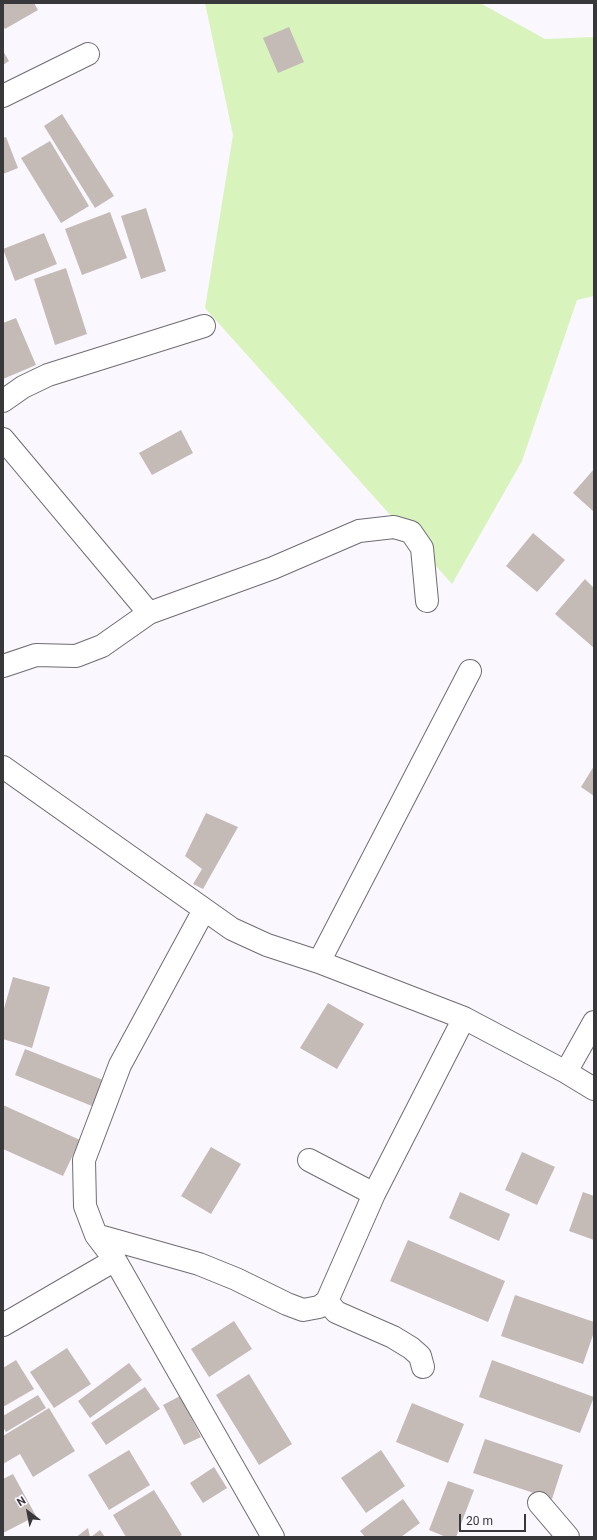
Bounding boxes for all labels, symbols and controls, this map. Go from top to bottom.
north arrow [8,1492,48,1532]
text: N [15,1494,28,1509]
scale bar [461,1506,528,1532]
text: 20 m [466,1514,493,1528]

